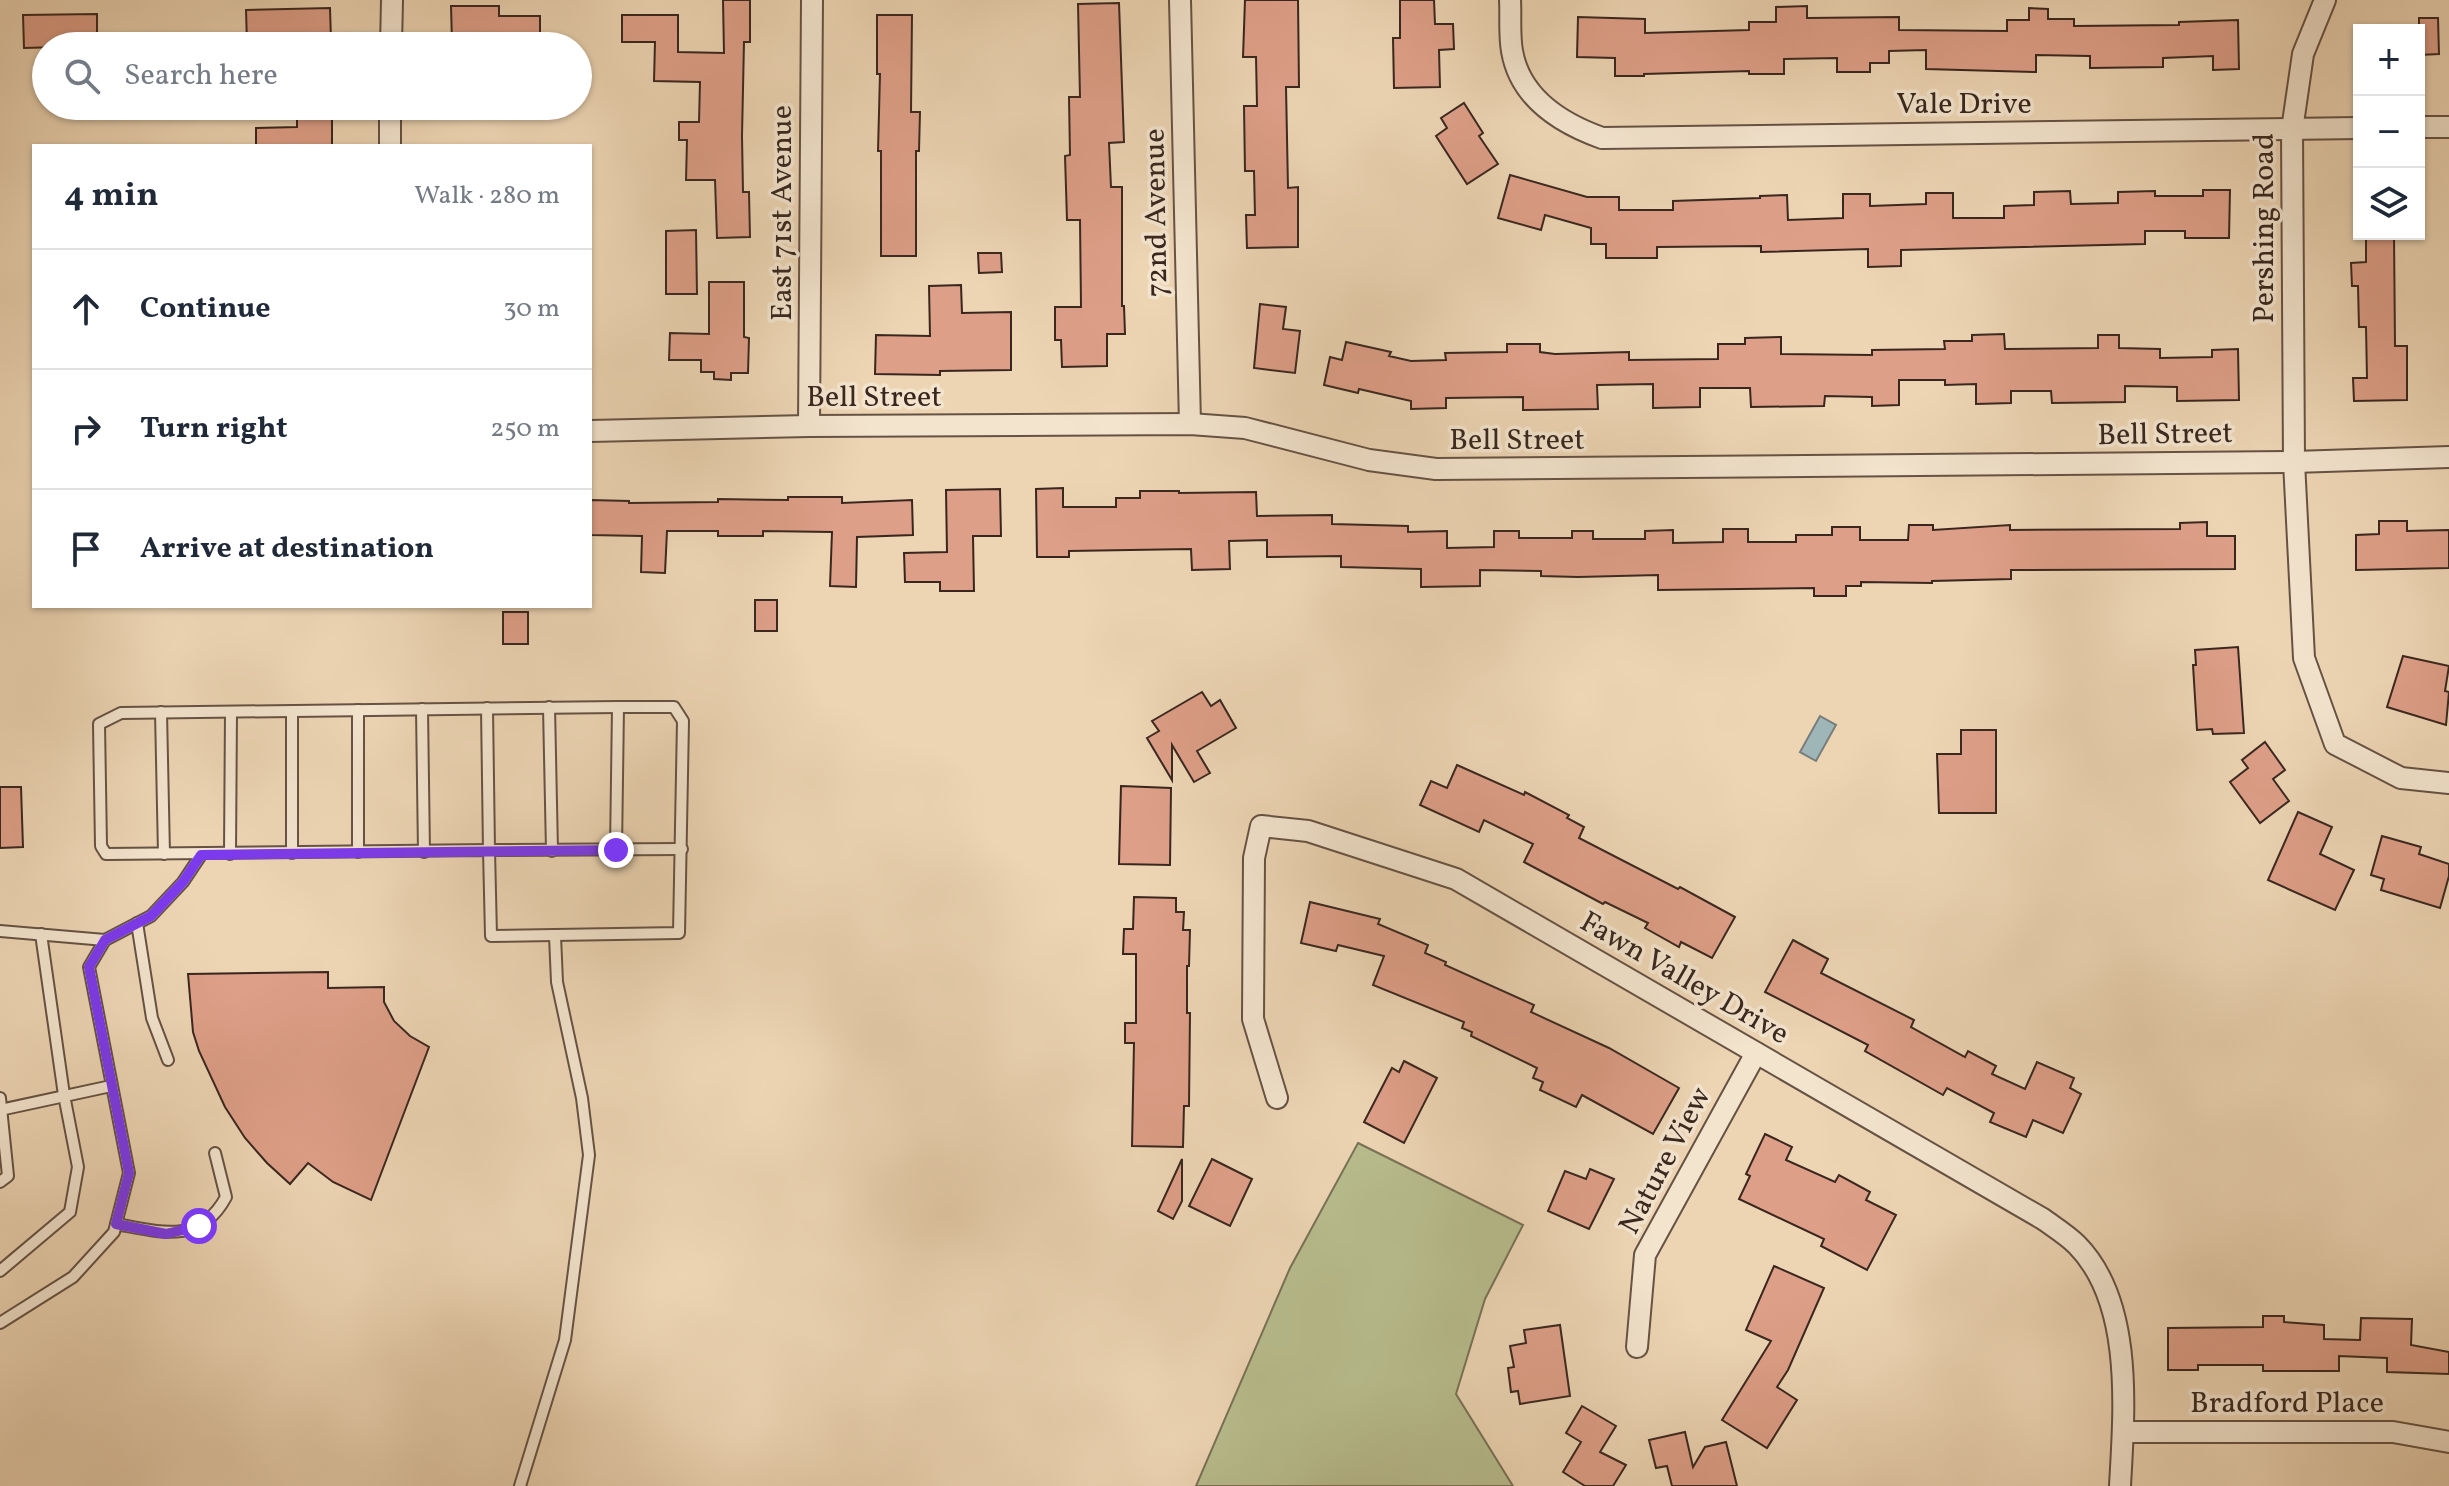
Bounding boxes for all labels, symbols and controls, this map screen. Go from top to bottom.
map controls [2353,24,2425,240]
button: + [2353,24,2425,96]
search box [32,32,592,120]
icon: search [60,54,104,98]
text: Search here [124,55,278,97]
street label: Vale Drive [1896,84,2032,126]
button: − [2353,96,2425,168]
street label: East 71st Avenue [762,105,804,321]
street label: 72nd Avenue [1135,128,1179,298]
street label: Pershing Road [2244,133,2286,323]
button: layers [2353,168,2425,240]
text: 4 min [64,173,159,220]
text: Walk · 280 m [414,178,560,214]
icon: ahead [64,287,108,331]
text: Continue [140,288,271,330]
text: 30 m [503,291,560,327]
street label: Bell Street [806,377,942,419]
icon: right [64,407,108,451]
text: Turn right [140,408,288,450]
text: 250 m [490,411,560,447]
street label: Bell Street [2097,413,2233,457]
street label: Bell Street [1449,420,1585,462]
icon: arrive [64,527,108,571]
text: Arrive at destination [140,528,434,570]
route end [598,832,634,868]
street label: Fawn Valley Drive [1572,902,1796,1056]
street label: Nature View [1609,1080,1722,1242]
route start [181,1208,217,1244]
street label: Bradford Place [2190,1383,2384,1425]

